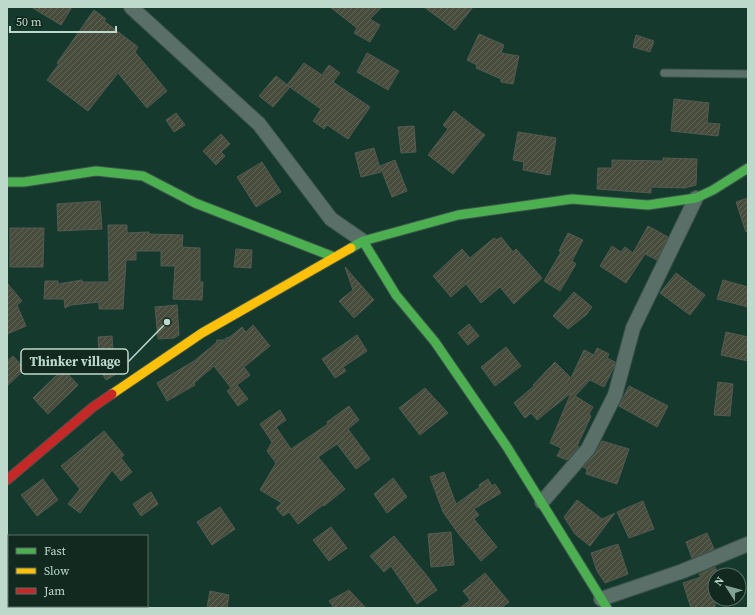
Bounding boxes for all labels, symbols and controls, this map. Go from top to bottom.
scale bar [10,8,116,34]
text: 50 m [16,14,42,30]
callout: Thinker village [21,349,128,374]
text: Thinker village [29,353,121,370]
legend [8,535,148,607]
text: Fast [44,543,66,559]
text: Slow [44,563,70,579]
north arrow [707,567,747,607]
text: N [711,574,728,589]
text: Jam [43,583,65,599]

